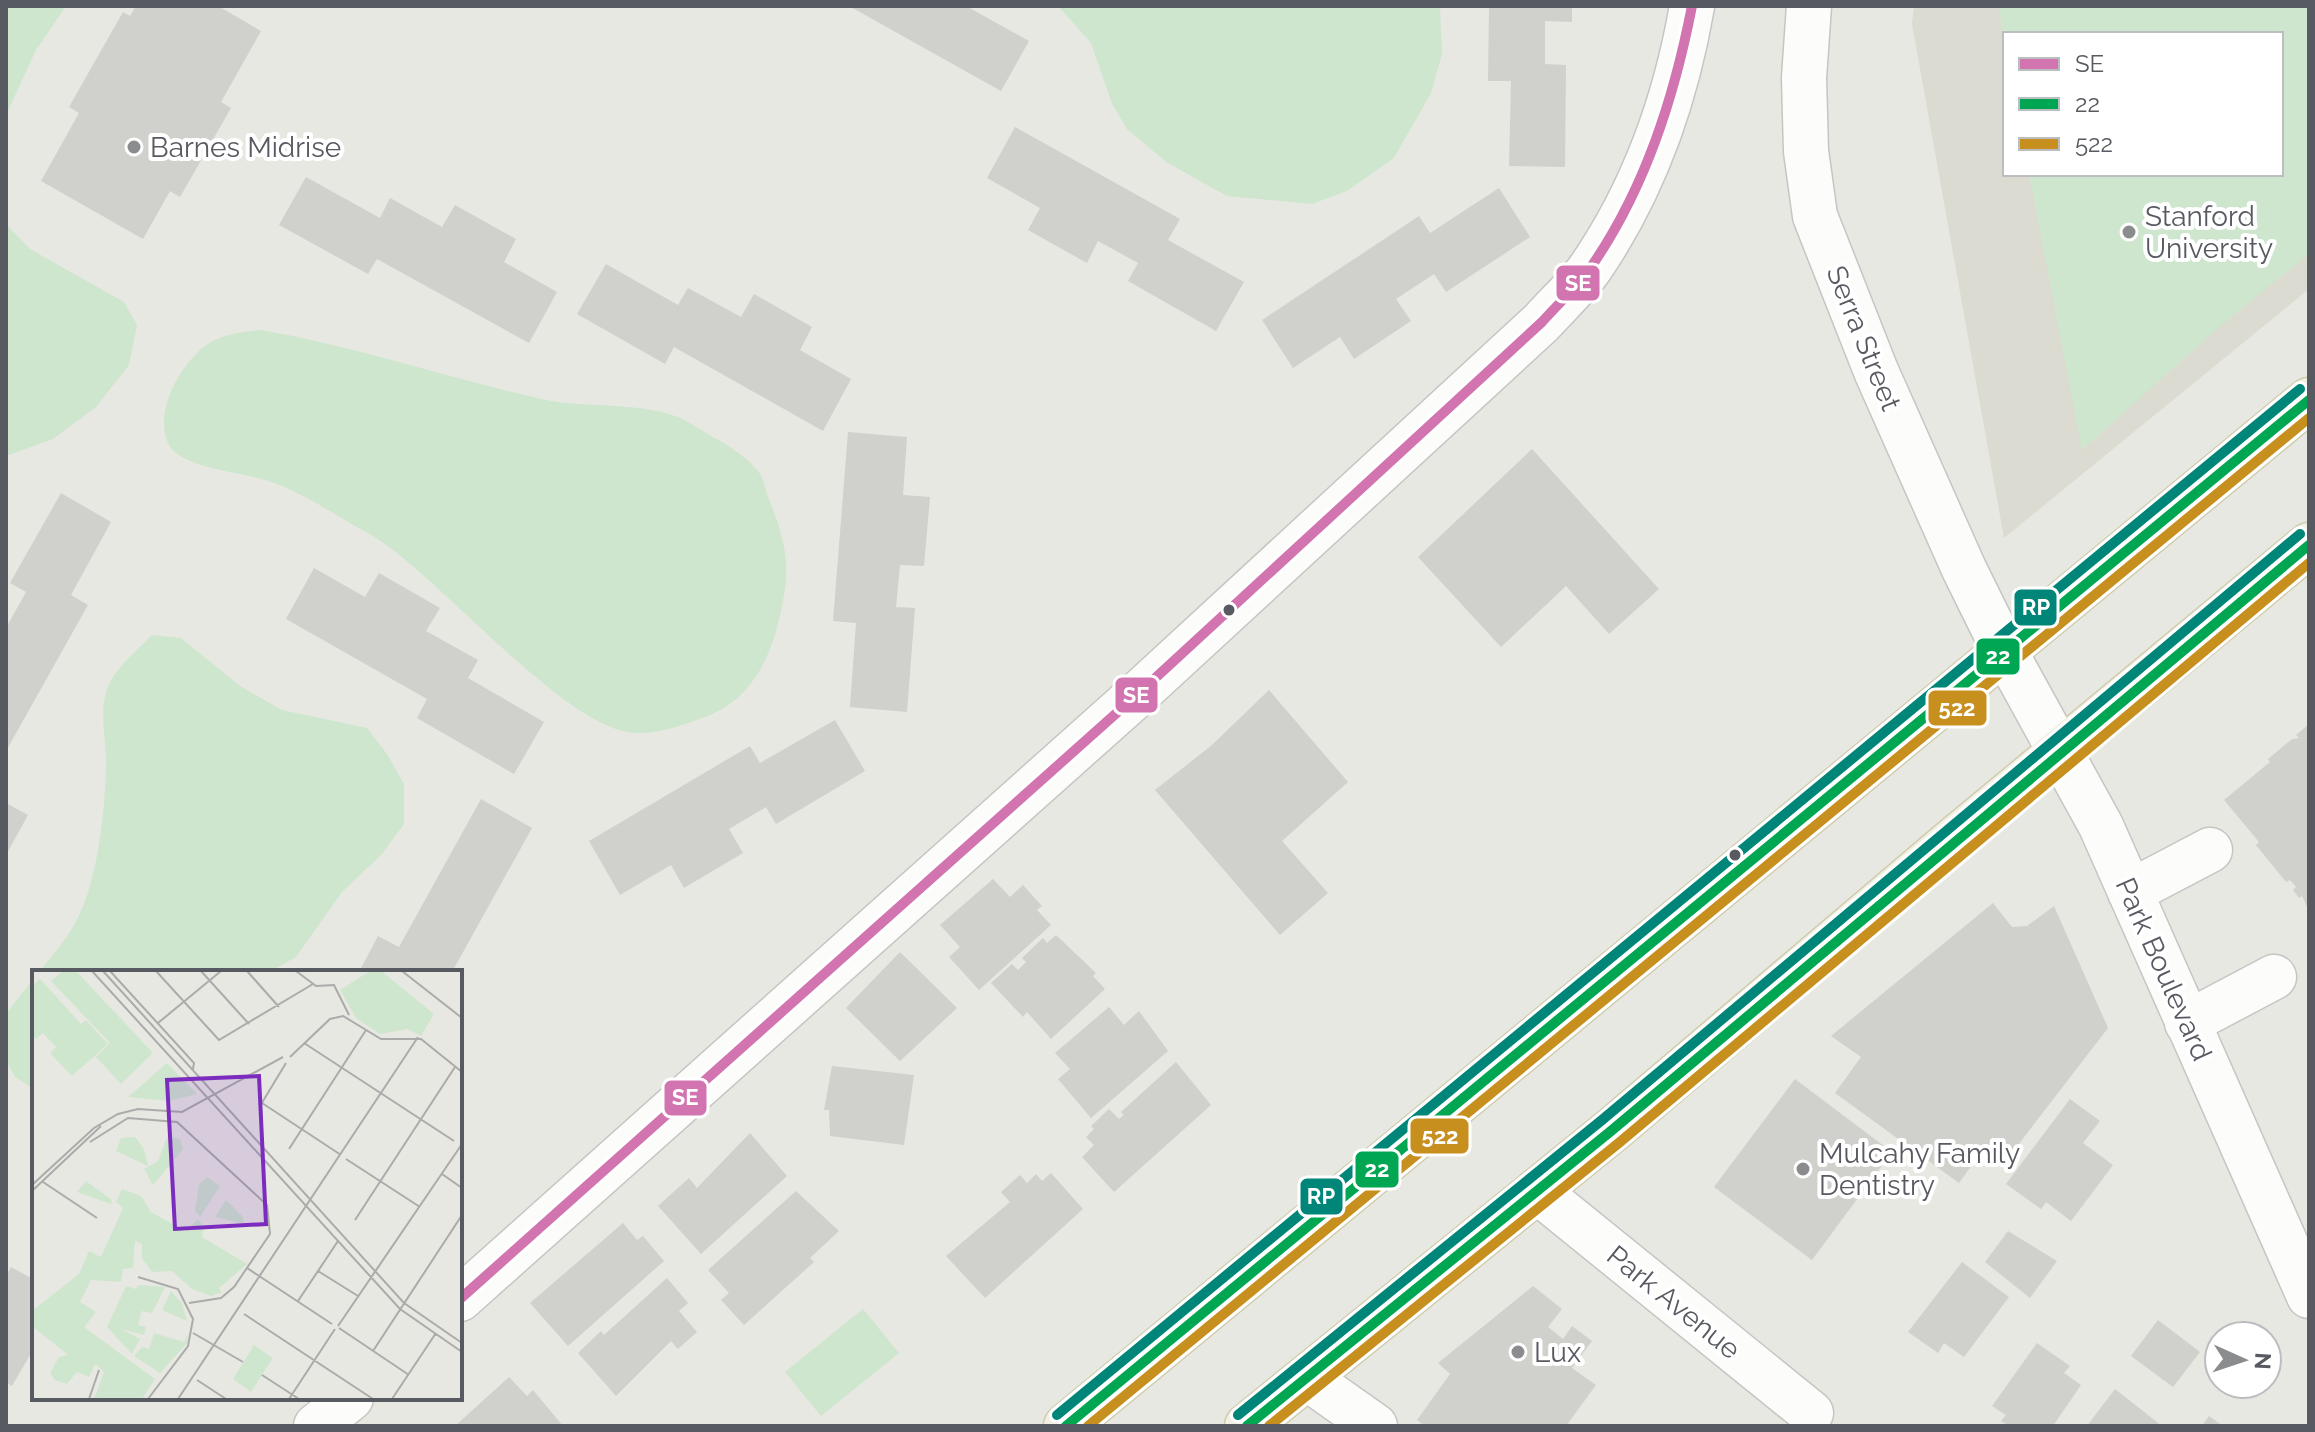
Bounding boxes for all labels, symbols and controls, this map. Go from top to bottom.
legend [2003,32,2283,176]
text: SE [2075,49,2104,78]
text: 22 [2075,89,2100,118]
text: 522 [2075,129,2113,158]
place label: Barnes Midrise [150,131,341,164]
marker: Barnes Midrise [125,138,143,156]
place label: Stanford University [2145,200,2273,265]
marker: Stanford University [2120,223,2138,241]
street label: Serra Street [1820,261,1908,416]
line badge: SE [1555,264,1601,302]
text: SE [1565,270,1591,296]
line badge: RP [2013,588,2058,627]
text: RP [2022,594,2050,620]
unlabelled marker [1221,602,1237,618]
line badge: 22 [1975,637,2021,676]
text: 22 [1986,643,2010,669]
line badge: SE [1114,676,1159,714]
text: SE [1123,682,1149,708]
line badge: 522 [1927,689,1988,727]
text: 522 [1938,695,1976,721]
unlabelled marker [1727,847,1743,863]
street label: Park Boulevard [2108,873,2219,1066]
inset map [32,970,462,1400]
line badge: SE [663,1079,708,1117]
text: SE [672,1084,698,1110]
line badge: 522 [1409,1117,1470,1155]
text: 522 [1421,1123,1459,1149]
place label: Mulcahy Family Dentistry [1819,1137,2020,1202]
line badge: 22 [1354,1150,1400,1189]
text: 22 [1365,1156,1389,1182]
marker: Mulcahy Family Dentistry [1794,1160,1812,1178]
line badge: RP [1299,1177,1344,1216]
text: RP [1307,1183,1335,1209]
street label: Park Avenue [1600,1239,1747,1366]
north arrow [2203,1320,2283,1400]
place label: Lux [1534,1336,1581,1369]
marker: Lux [1509,1343,1527,1361]
text: N [2250,1352,2276,1370]

